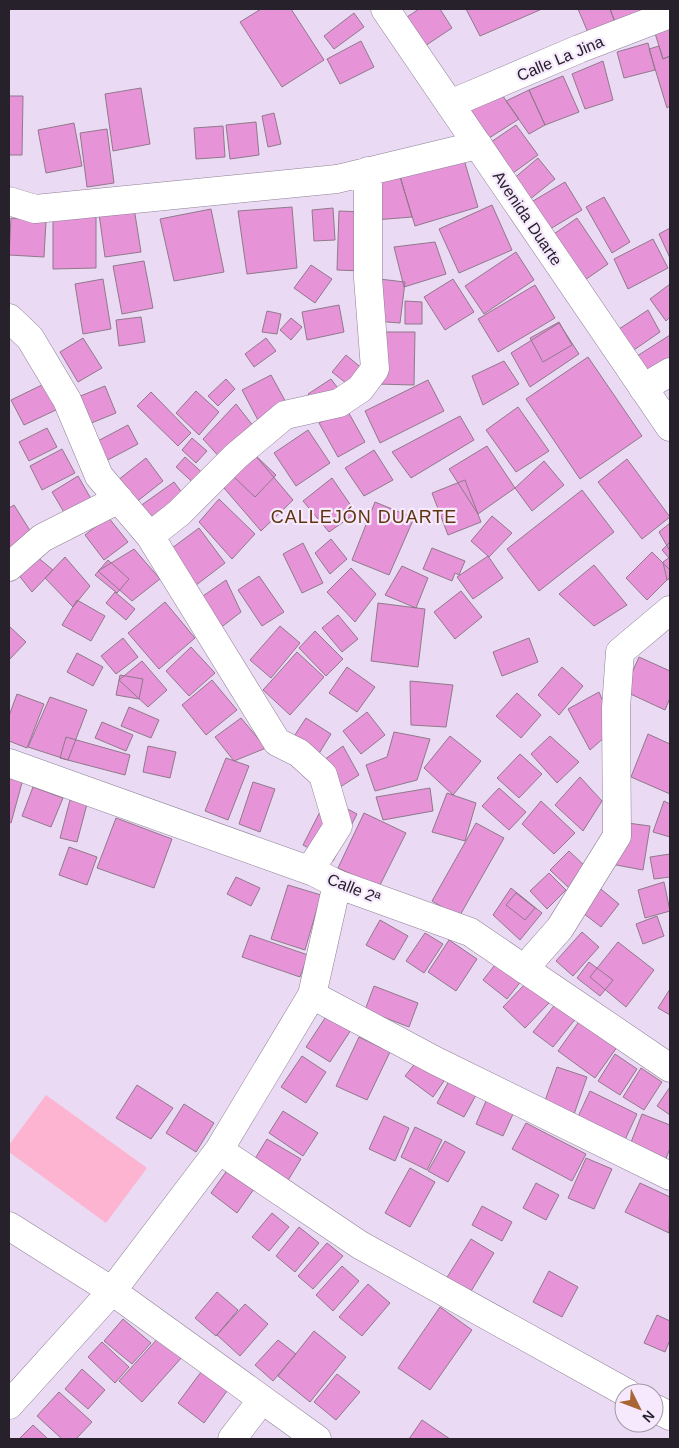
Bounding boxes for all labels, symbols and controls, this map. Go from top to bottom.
street label: Calle La Jina [514,33,606,84]
street label: Avenida Duarte [490,168,565,269]
district label: CALLEJÓN DUARTE [271,506,457,527]
street label: Calle 2ª [325,870,383,907]
north arrow [614,1383,664,1433]
text: N [639,1408,658,1426]

